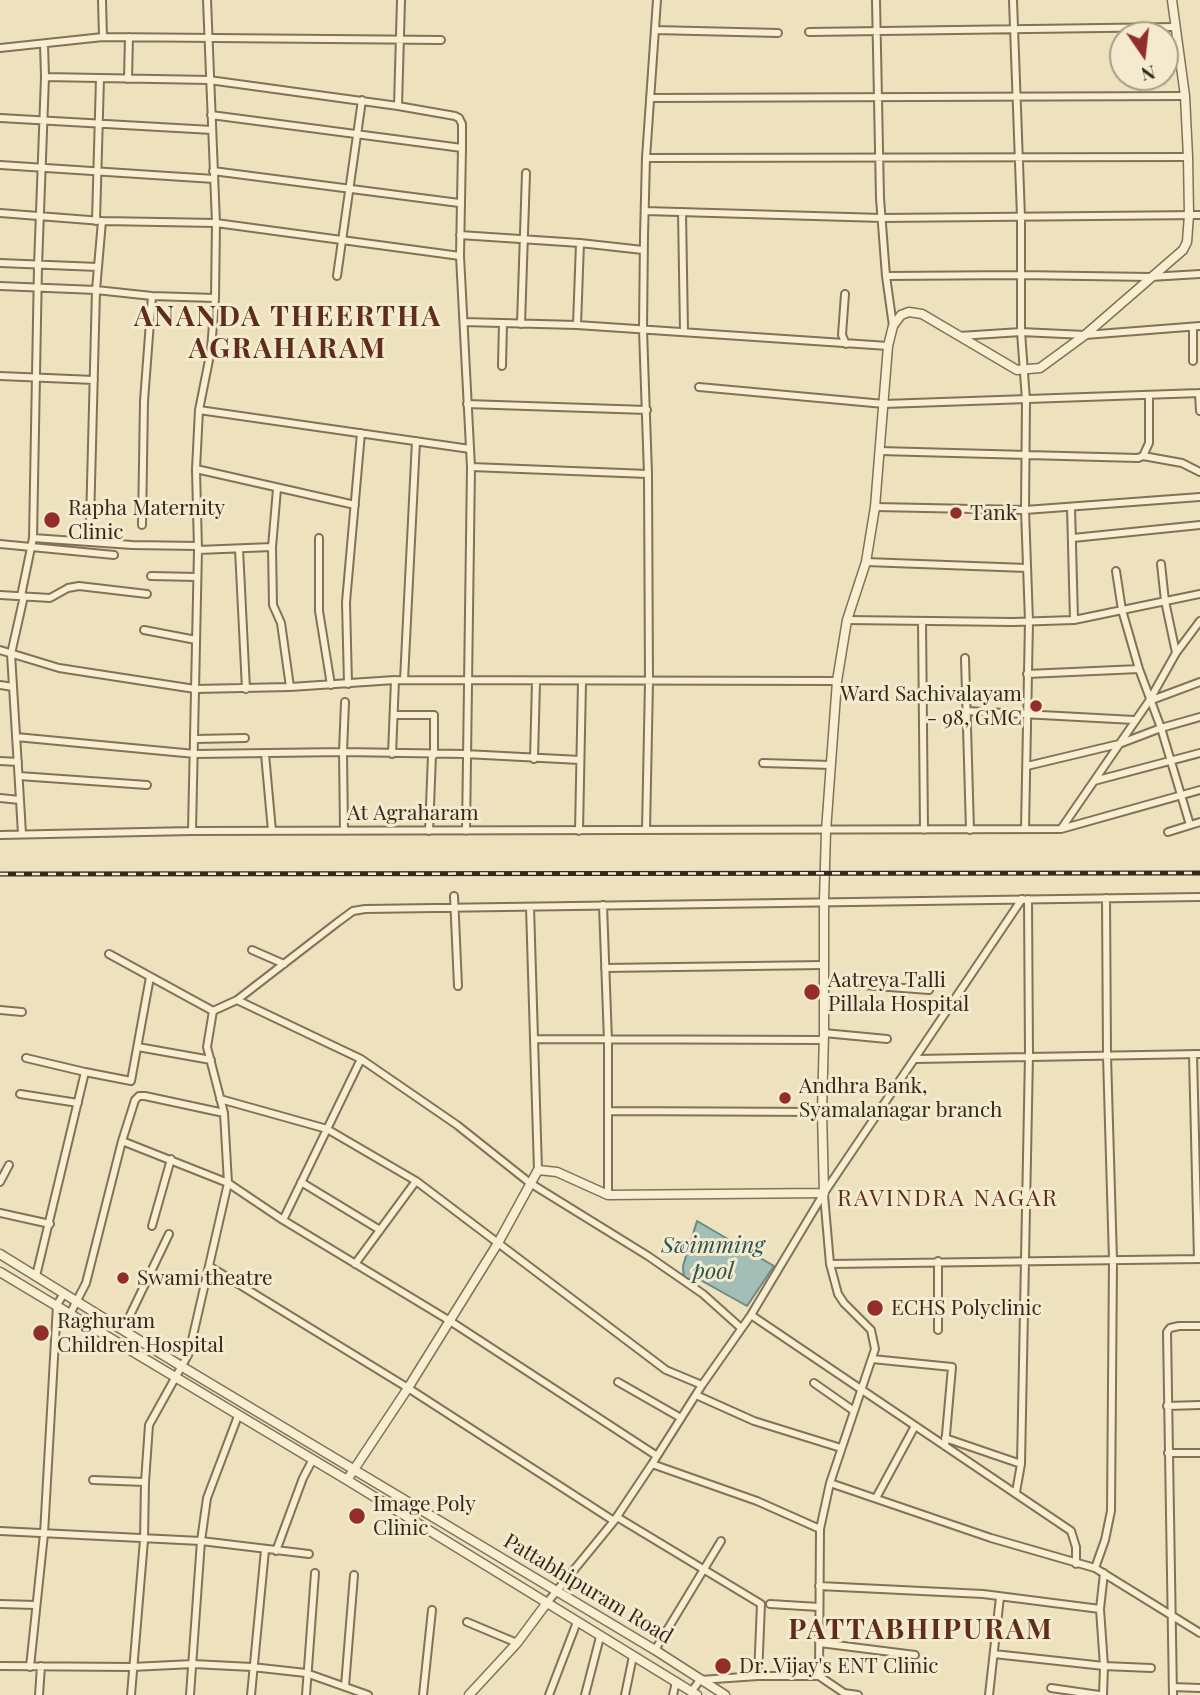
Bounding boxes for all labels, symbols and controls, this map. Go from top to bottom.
north arrow [1109,21,1179,91]
text: N [1139,60,1158,89]
district label: ANANDA THEERTHA AGRAHARAM [136,300,440,366]
place label: Rapha Maternity Clinic [68,495,225,545]
place label: Tank [970,500,1017,526]
marker: Tank [948,505,964,521]
marker: Rapha Maternity Clinic [42,510,62,530]
place label: Ward Sachivalayam - 98, GMC [840,681,1022,731]
marker: Ward Sachivalayam - 98, GMC [1028,698,1044,714]
street label: At Agraharam [347,800,479,826]
place label: Aatreya Talli Pillala Hospital [828,967,969,1017]
marker: Aatreya Talli Pillala Hospital [802,982,822,1002]
place label: Andhra Bank, Syamalanagar branch [799,1073,1002,1123]
marker: Andhra Bank, Syamalanagar branch [777,1090,793,1106]
district label: RAVINDRA NAGAR [839,1185,1057,1213]
water label: Swimming pool [661,1232,765,1286]
place label: Swami theatre [137,1265,273,1291]
marker: Swami theatre [115,1270,131,1286]
place label: ECHS Polyclinic [891,1295,1042,1321]
marker: ECHS Polyclinic [865,1298,885,1318]
place label: Raghuram Children Hospital [57,1308,224,1358]
marker: Raghuram Children Hospital [31,1323,51,1343]
place label: Image Poly Clinic [373,1491,476,1541]
marker: Image Poly Clinic [347,1506,367,1526]
street label: Pattabhipuram Road [499,1528,677,1650]
district label: PATTABHIPURAM [790,1613,1052,1647]
place label: Dr. Vijay's ENT Clinic [739,1653,939,1679]
marker: Dr. Vijay's ENT Clinic [713,1656,733,1676]

